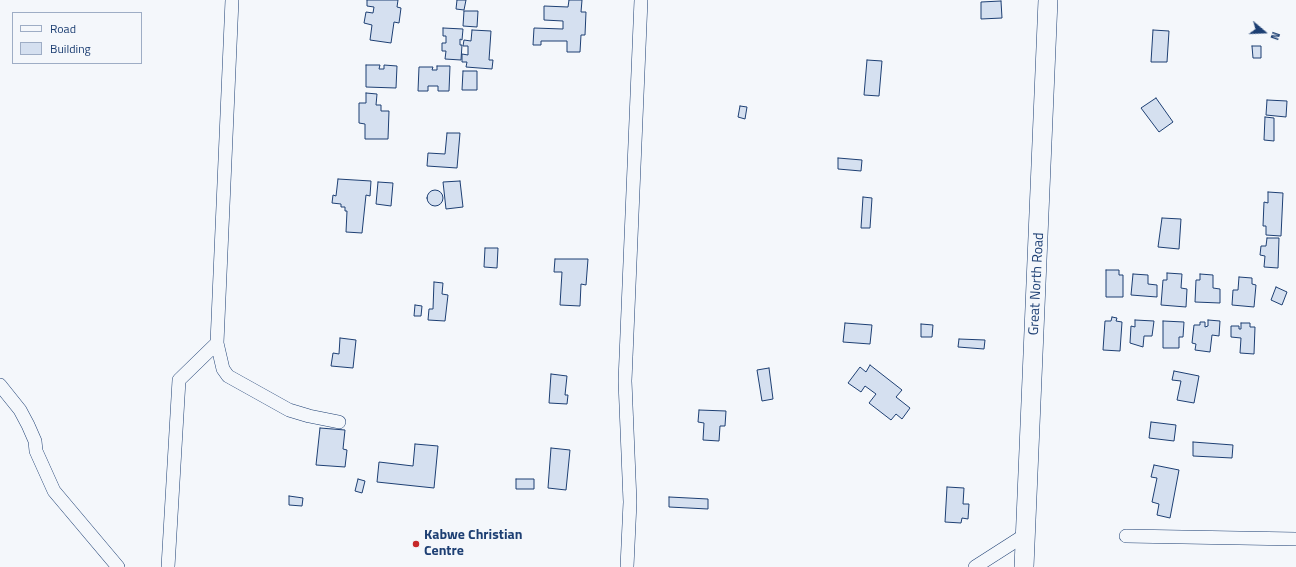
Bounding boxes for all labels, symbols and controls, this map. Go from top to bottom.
legend [12,12,142,64]
north arrow [1244,12,1284,52]
text: Road [50,19,76,38]
text: N [1267,30,1284,42]
text: Building [50,39,91,58]
street label: Great North Road [1026,232,1048,336]
place label: Kabwe Christian Centre [424,528,522,560]
marker: Kabwe Christian Centre [411,539,421,549]

